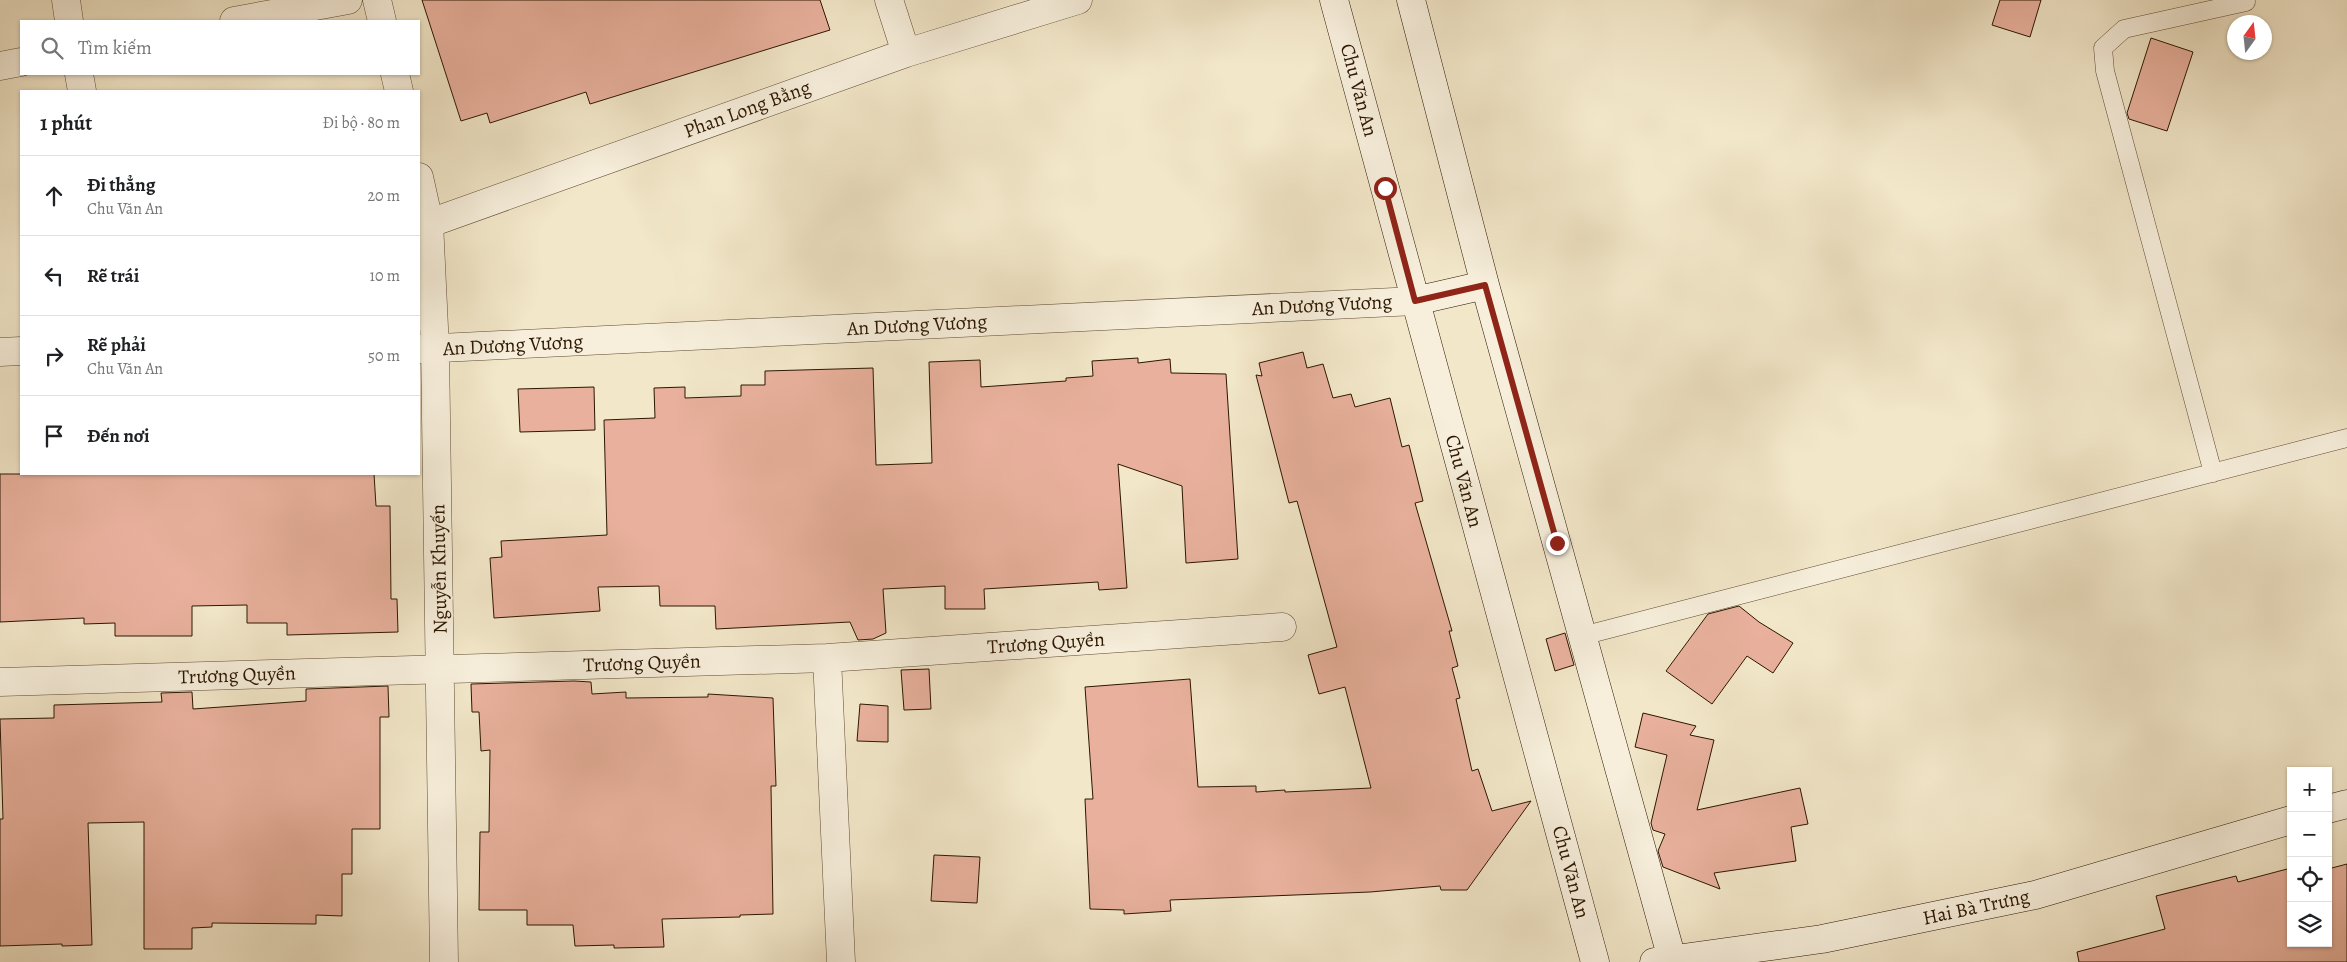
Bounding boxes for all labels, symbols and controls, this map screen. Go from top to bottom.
north arrow [2227,15,2272,60]
search box [20,20,420,75]
icon: search [38,34,66,62]
text: Tìm kiếm [78,35,152,61]
street label: Chu Văn An [1334,41,1384,139]
street label: Phan Long Bằng [680,74,814,144]
text: 1 phút [40,109,92,137]
text: Đi bộ · 80 m [323,112,400,134]
text: Đi thẳng [87,172,155,198]
route start [1374,177,1397,200]
icon: ahead [40,182,68,210]
text: 20 m [367,185,400,207]
text: Chu Văn An [87,198,163,220]
icon: left [40,262,68,290]
text: Rẽ trái [87,263,139,289]
text: 10 m [370,265,400,287]
street label: An Dương Vương [1250,288,1393,322]
street label: An Dương Vương [845,308,988,342]
street label: An Dương Vương [441,328,584,362]
text: Rẽ phải [87,332,146,358]
icon: right [40,342,68,370]
text: 50 m [368,345,400,367]
text: Chu Văn An [87,358,163,380]
icon: arrive [40,422,68,450]
text: Đến nơi [87,423,149,449]
street label: Chu Văn An [1439,432,1489,530]
street label: Nguyễn Khuyến [424,504,454,634]
route end [1546,532,1569,555]
street label: Trương Quyền [986,625,1106,661]
street label: Trương Quyền [583,647,701,679]
street label: Trương Quyền [178,659,296,691]
map controls [2287,767,2332,947]
button: + [2287,767,2332,812]
button: − [2287,812,2332,857]
street label: Chu Văn An [1546,823,1596,921]
button: locate [2287,857,2332,902]
street label: Hai Bà Trưng [1920,882,2032,932]
button: layers [2287,902,2332,947]

